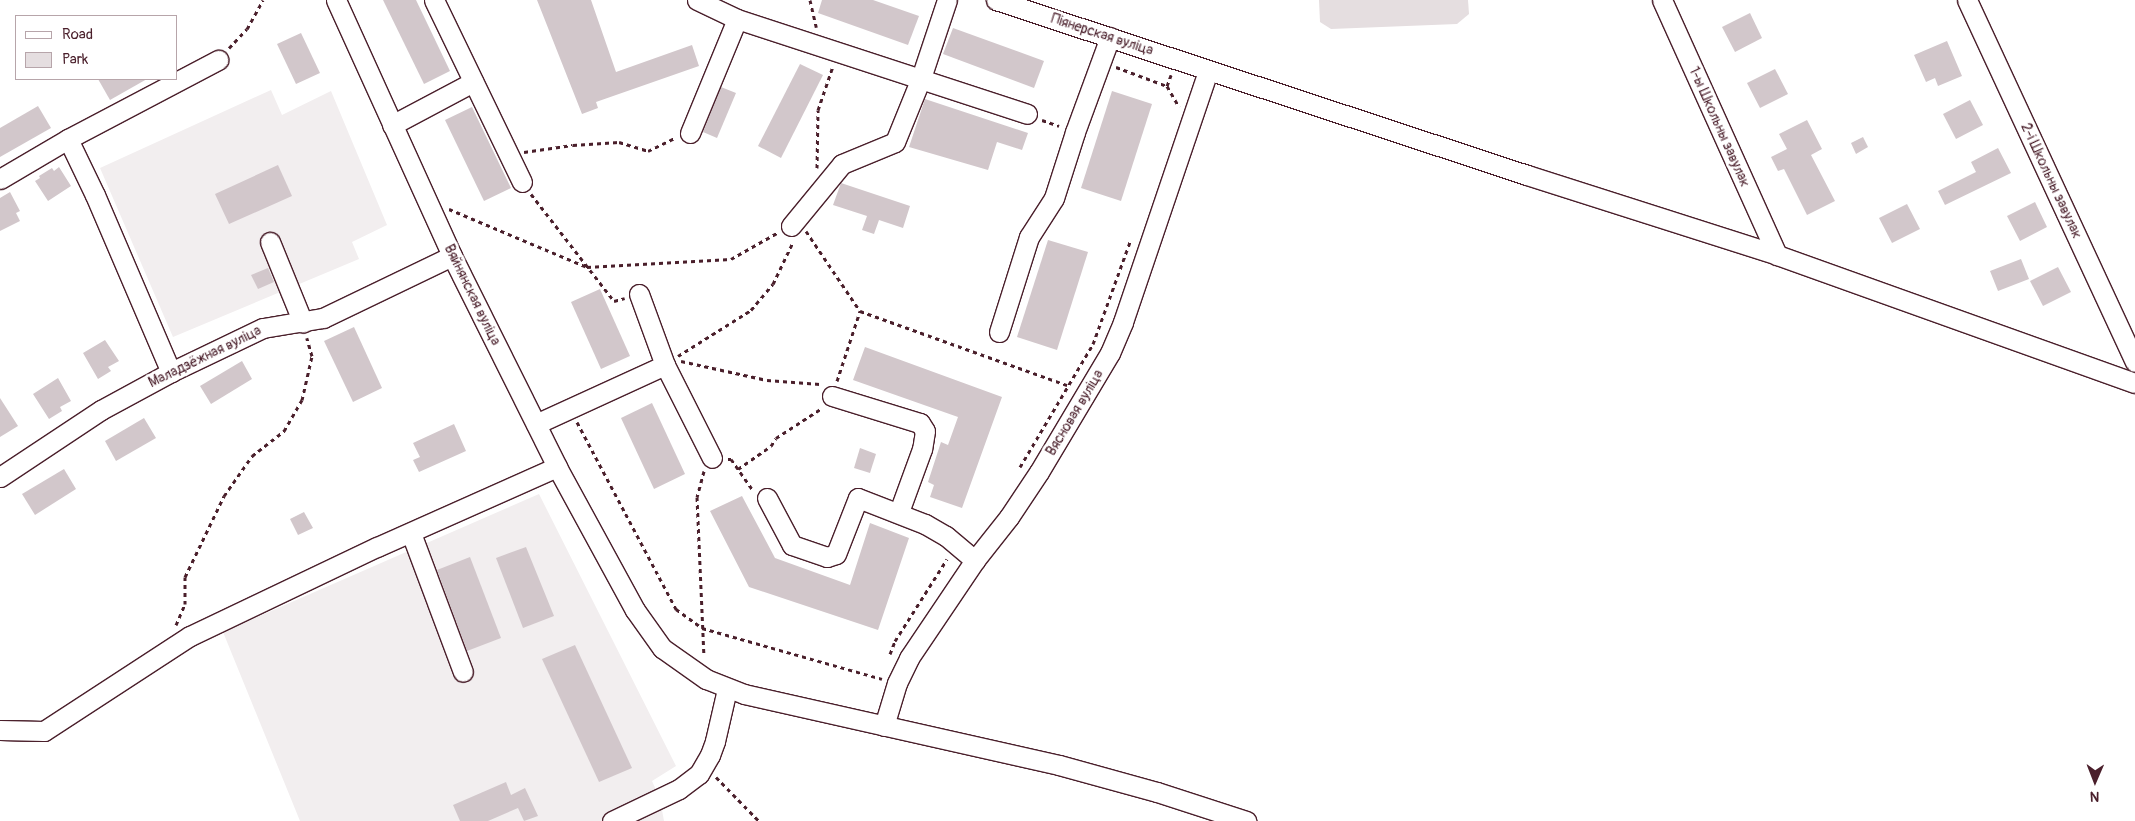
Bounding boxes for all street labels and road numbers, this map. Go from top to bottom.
street label: Піянерская вуліца [1049,11,1155,59]
street label: 1-ы Школьны завулак [1685,64,1753,190]
street label: 2-і Школьны завулак [2017,121,2085,241]
street label: Вяйнянская вуліца [440,242,504,348]
street label: Маладзёжная вуліца [146,322,264,392]
street label: Вясновая вуліца [1043,367,1107,459]

